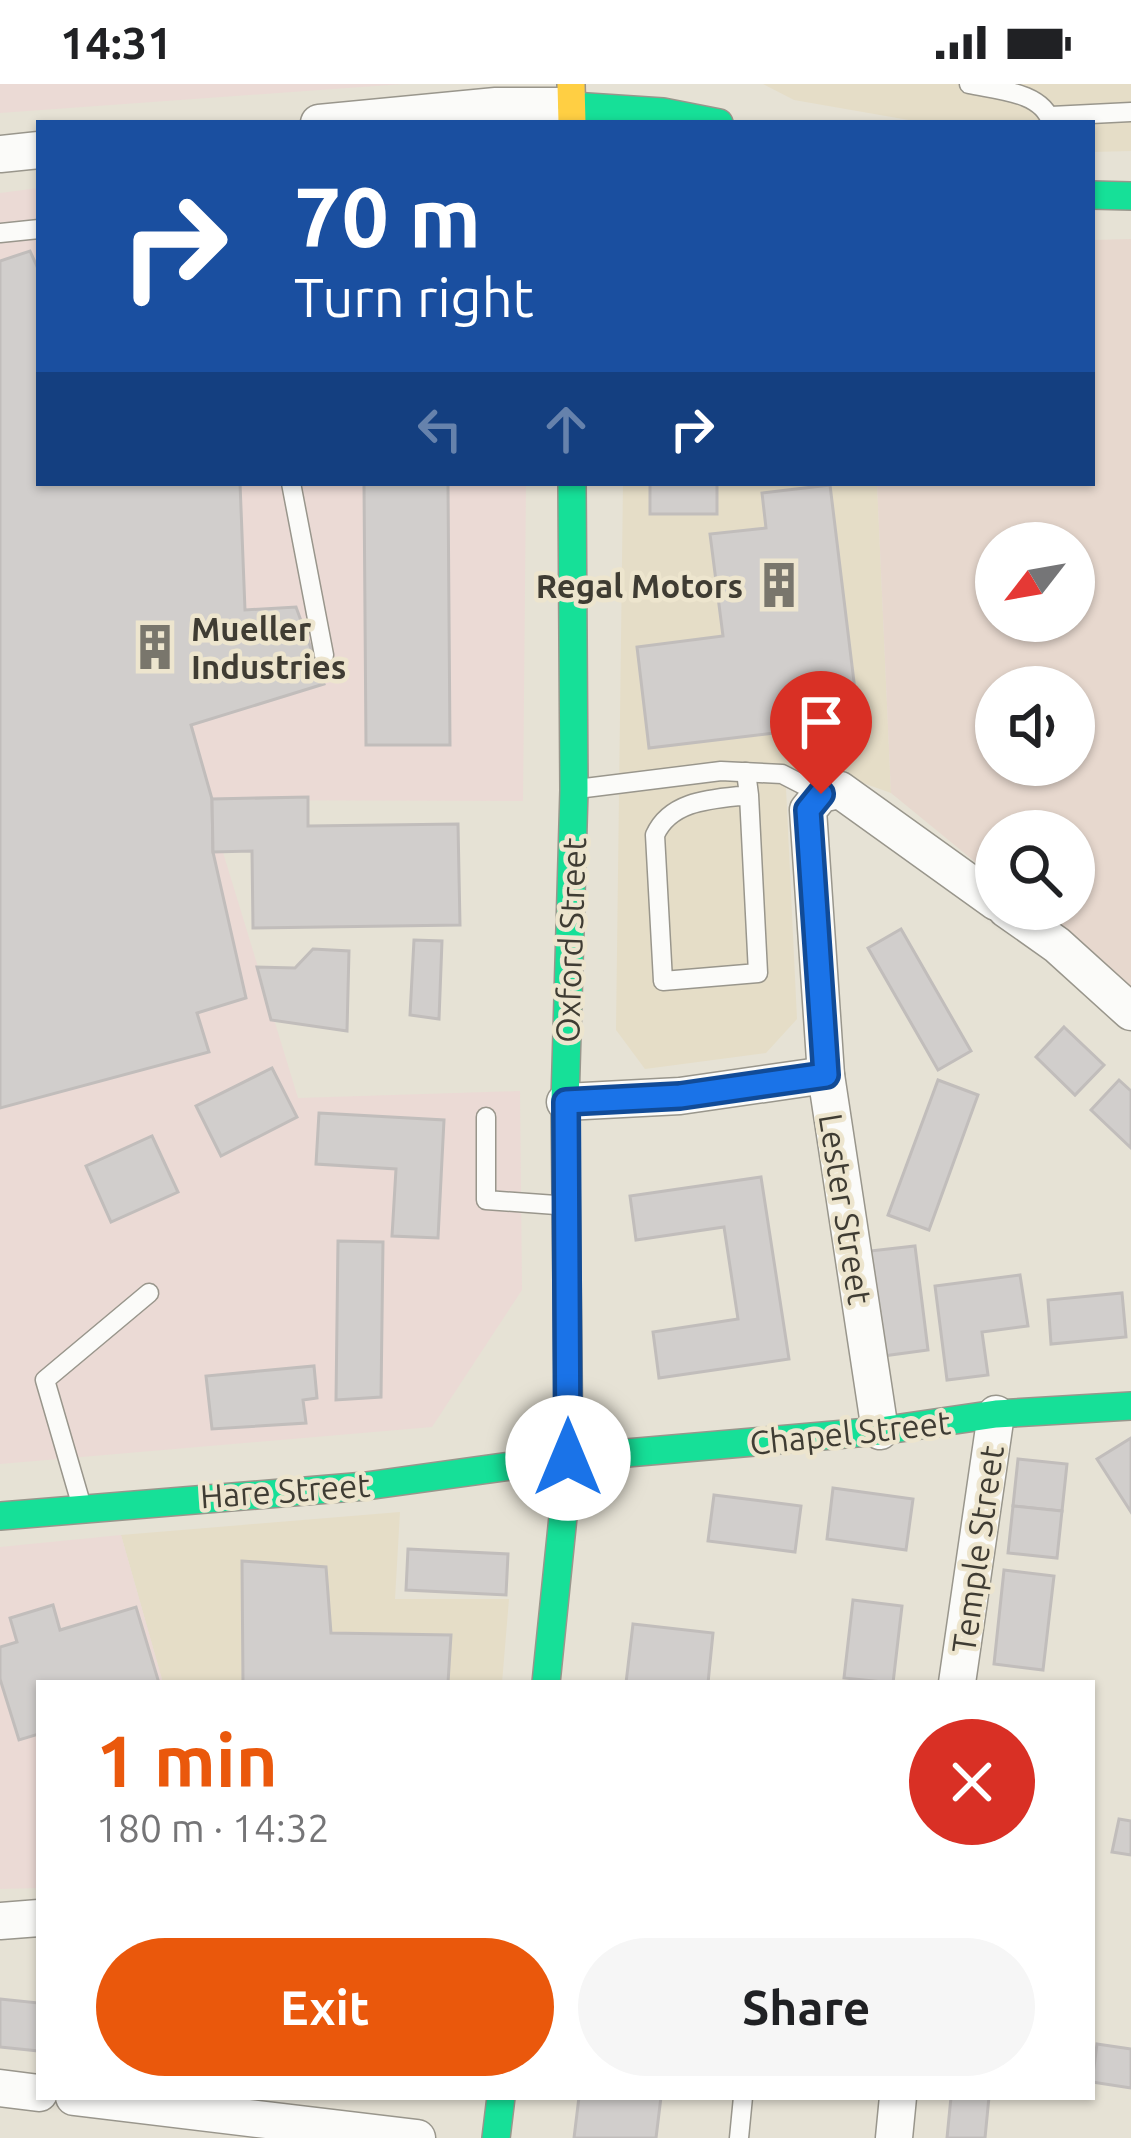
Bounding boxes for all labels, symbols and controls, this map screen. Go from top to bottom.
text: 14:31 [60,17,173,68]
icon: right [96,168,252,324]
text: 70 m [294,169,481,263]
text: Turn right [294,267,534,327]
icon: left [407,396,473,462]
icon: ahead [533,396,599,462]
icon: right [659,396,725,462]
north arrow [975,522,1095,642]
map controls [975,522,1095,930]
building icon: Regal Motors [754,560,804,610]
place label: Regal Motors [536,567,743,604]
place label: Mueller Industries [191,610,346,685]
building icon: Mueller Industries [130,622,180,672]
button: sound [975,666,1095,786]
pin [770,671,872,794]
icon: arrive [788,689,854,755]
button: search [975,810,1095,930]
street label: Oxford Street [548,837,592,1043]
street label: Lester Street [813,1111,879,1307]
position arrow [505,1395,631,1521]
street label: Chapel Street [748,1403,952,1461]
street label: Temple Street [944,1443,1010,1655]
street label: Hare Street [199,1466,371,1514]
button: close [909,1719,1035,1845]
text: 1 min [96,1720,278,1801]
text: 180 m · 14:32 [96,1806,330,1849]
button: Exit [96,1938,554,2076]
button: Share [578,1938,1035,2076]

